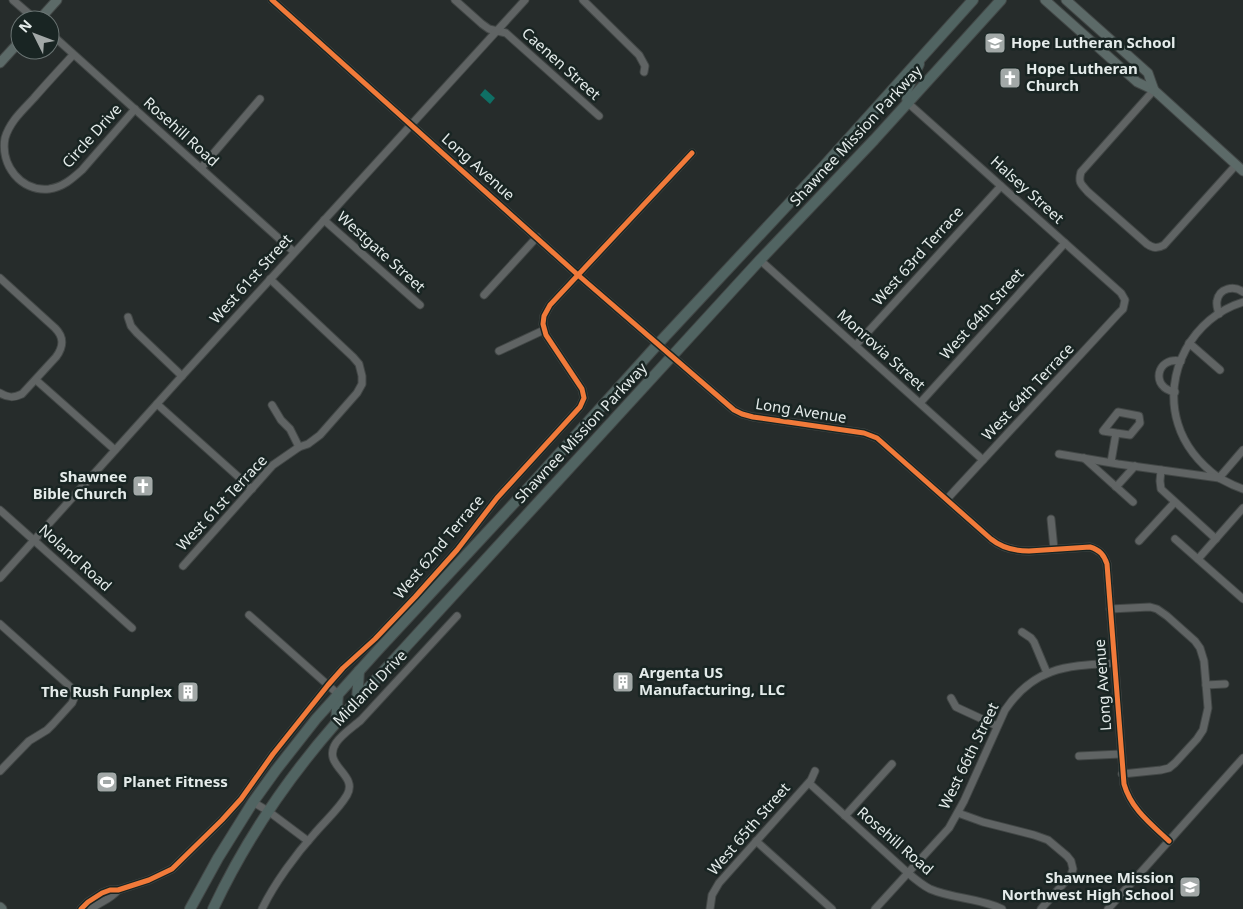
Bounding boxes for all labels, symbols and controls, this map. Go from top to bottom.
north arrow [10,10,60,60]
text: N [14,15,36,37]
street label: Caenen Street [518,23,606,104]
school or university icon: Hope Lutheran School [983,31,1007,55]
place label: Hope Lutheran School [1011,32,1176,52]
place label: Hope Lutheran Church [1026,58,1138,95]
street label: Shawnee Mission Parkway [785,60,926,210]
church icon: Hope Lutheran Church [998,66,1022,90]
street label: Rosehill Road [140,92,224,170]
street label: Circle Drive [57,99,125,172]
street label: Long Avenue [438,128,520,204]
street label: Halsey Street [987,151,1069,228]
street label: West 63rd Terrace [867,202,967,309]
street label: Westgate Street [333,206,430,297]
street label: West 61st Street [205,229,296,327]
street label: West 64th Street [935,263,1028,363]
street label: Monrovia Street [833,304,931,395]
street label: West 64th Terrace [977,338,1078,444]
street label: Shawnee Mission Parkway [510,357,651,507]
street label: Long Avenue [754,393,848,427]
street label: West 61st Terrace [172,450,271,555]
place label: Shawnee Bible Church [33,466,127,503]
church icon: Shawnee Bible Church [131,474,155,498]
street label: West 62nd Terrace [389,490,488,603]
street label: Noland Road [35,519,116,595]
street label: Long Avenue [1089,638,1115,732]
street label: Midland Drive [328,645,411,730]
place label: Argenta US Manufacturing, LLC [639,662,785,699]
building icon: Argenta US Manufacturing, LLC [611,670,635,694]
building icon: The Rush Funplex [176,680,200,704]
place label: The Rush Funplex [41,681,172,701]
street label: West 66th Street [934,698,1003,812]
sports icon: Planet Fitness [95,770,119,794]
place label: Planet Fitness [123,771,228,791]
street label: West 65th Street [703,777,794,879]
street label: Rosehill Road [853,802,938,879]
place label: Shawnee Mission Northwest High School [1002,867,1174,904]
school or university icon: Shawnee Mission Northwest High School [1178,875,1202,899]

